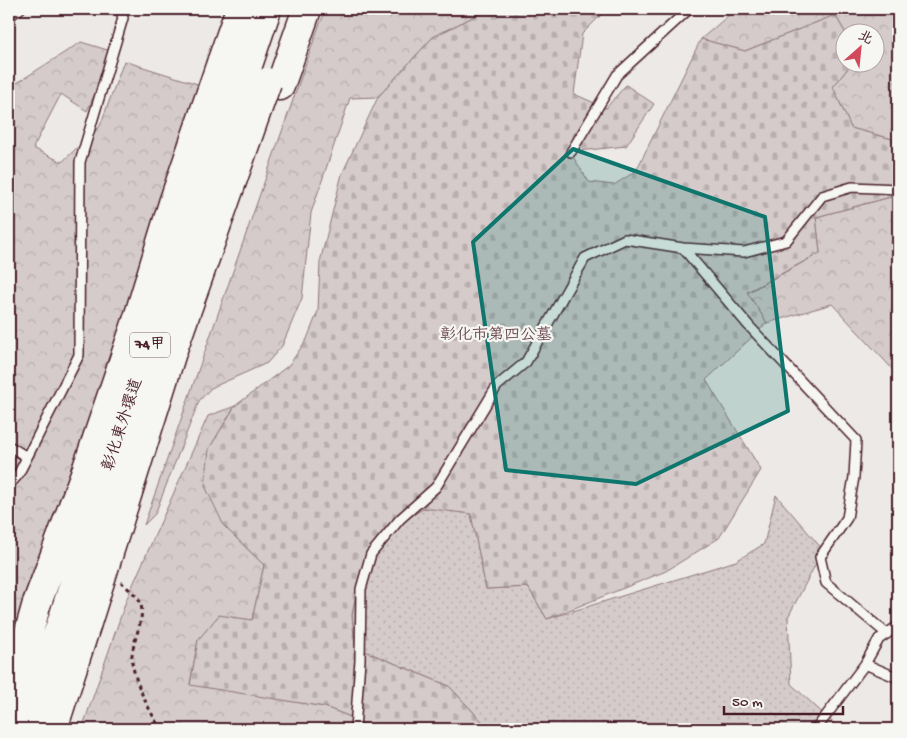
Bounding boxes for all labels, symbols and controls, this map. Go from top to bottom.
north arrow [834,22,884,72]
text: 北 [855,28,875,49]
park label: 彰化市第四公墓 [440,325,552,346]
road number: 74甲 [130,332,170,358]
street label: 彰化東外環道 [98,376,148,474]
scale bar [724,683,843,715]
text: 50 m [732,694,763,712]

